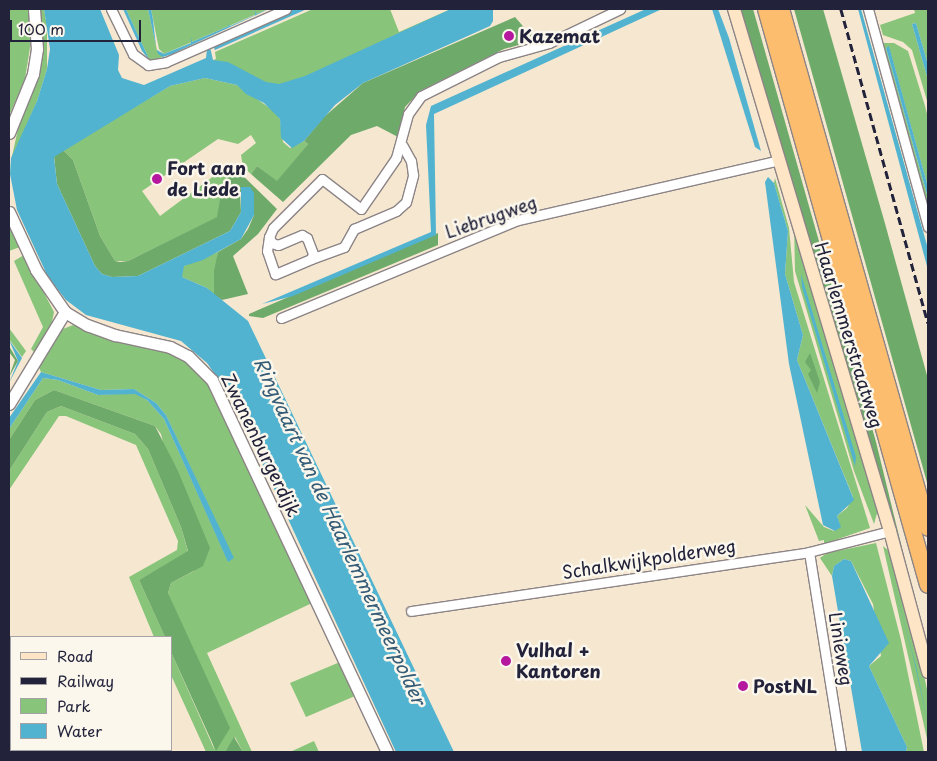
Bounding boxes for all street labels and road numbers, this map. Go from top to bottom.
street label: Liebrugweg [442,191,540,243]
street label: Haarlemmerstraatweg [810,239,888,431]
street label: Zwanenburgerdijk [217,370,305,520]
street label: Schalkwijkpolderweg [561,535,737,583]
street label: Linieweg [825,611,857,687]

